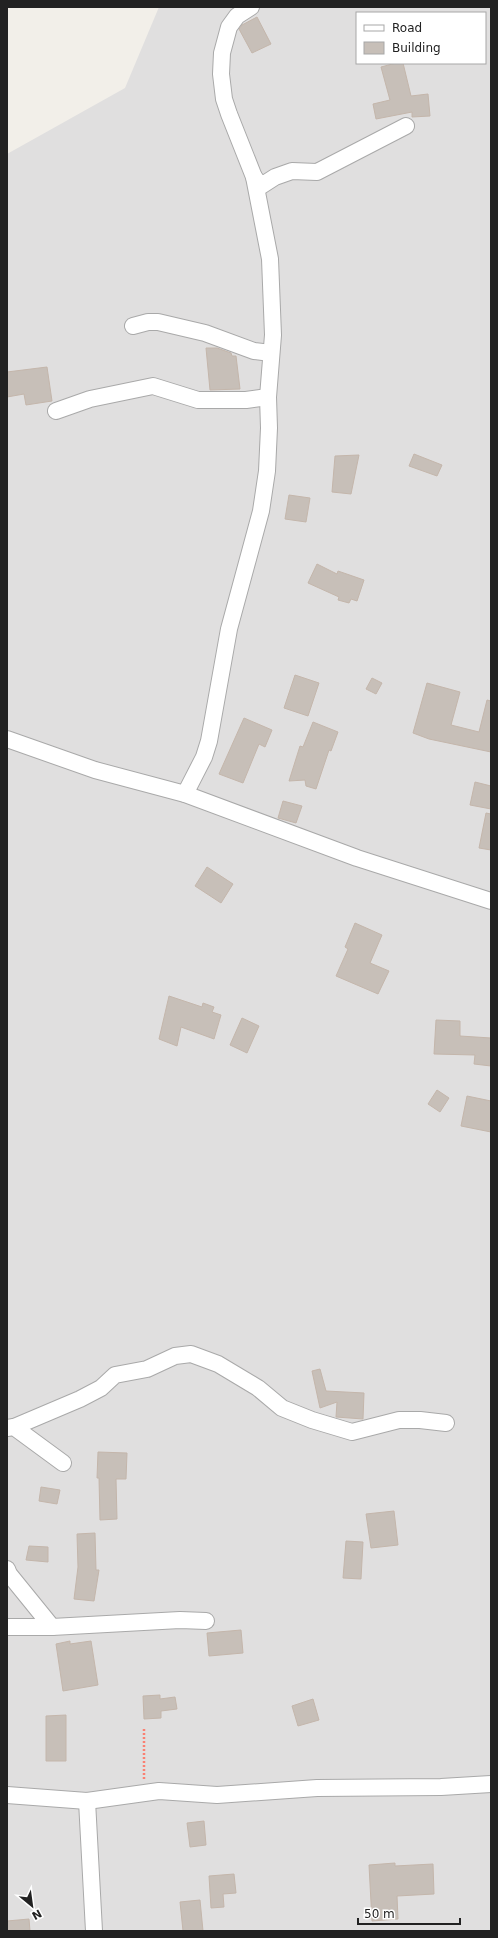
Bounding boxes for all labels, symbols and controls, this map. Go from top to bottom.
legend [356,12,486,64]
text: Road [392,21,422,35]
text: Building [392,41,441,55]
north arrow [12,1886,52,1926]
scale bar [358,1900,460,1926]
text: N [29,1906,44,1922]
text: 50 m [364,1907,395,1921]

